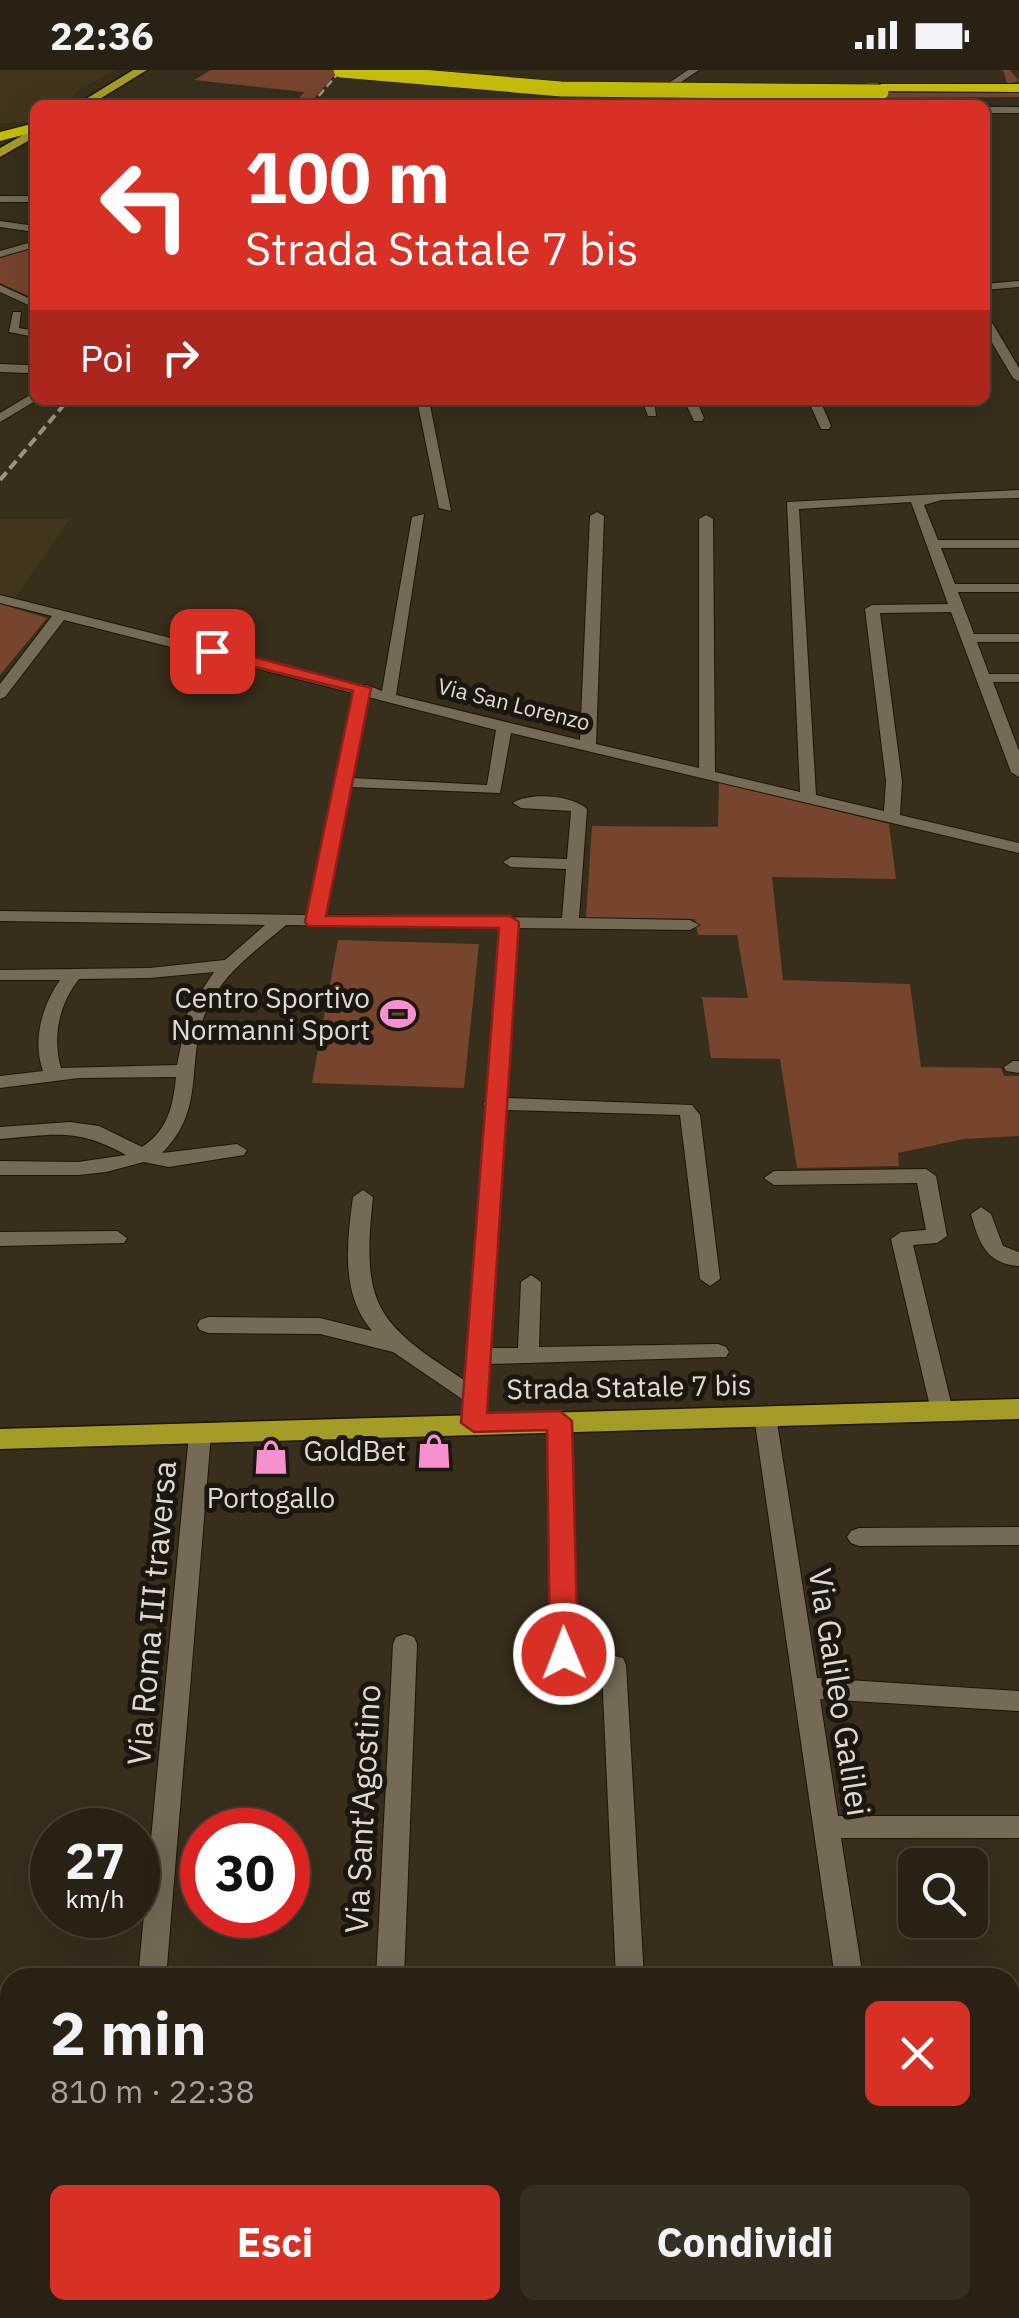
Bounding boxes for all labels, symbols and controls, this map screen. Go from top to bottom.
text: 22:36 [50,11,154,60]
text: 100 m [245,131,450,222]
icon: left [80,140,210,270]
text: Strada Statale 7 bis [245,219,638,277]
icon: right [153,330,208,385]
text: Poi [80,333,133,382]
pin [170,609,255,694]
icon: arrive [185,624,240,679]
street label: Via San Lorenzo [435,671,593,736]
place label: Centro Sportivo Normanni Sport [171,979,370,1048]
sports icon: Centro Sportivo Normanni Sport [379,995,417,1033]
street label: Strada Statale 7 bis [506,1366,752,1407]
place label: GoldBet [304,1432,406,1469]
shop icon: GoldBet [415,1432,453,1470]
shop icon: Portogallo [252,1438,290,1476]
street label: Via Roma III traversa [117,1459,185,1767]
place label: Portogallo [207,1479,335,1516]
street label: Via Galileo Galilei [800,1565,880,1819]
position arrow [512,1602,616,1706]
street label: Via Sant'Agostino [335,1683,389,1934]
speed limit sign: 30 [180,1808,310,1938]
text: 27 [65,1828,125,1893]
map controls [898,1848,988,1938]
button: search [898,1848,988,1938]
text: km/h [66,1882,124,1915]
text: 2 min [50,1993,207,2072]
button: close [865,2001,970,2106]
text: 810 m · 22:38 [50,2070,255,2112]
button: Esci [50,2185,500,2300]
button: Condividi [520,2185,970,2300]

